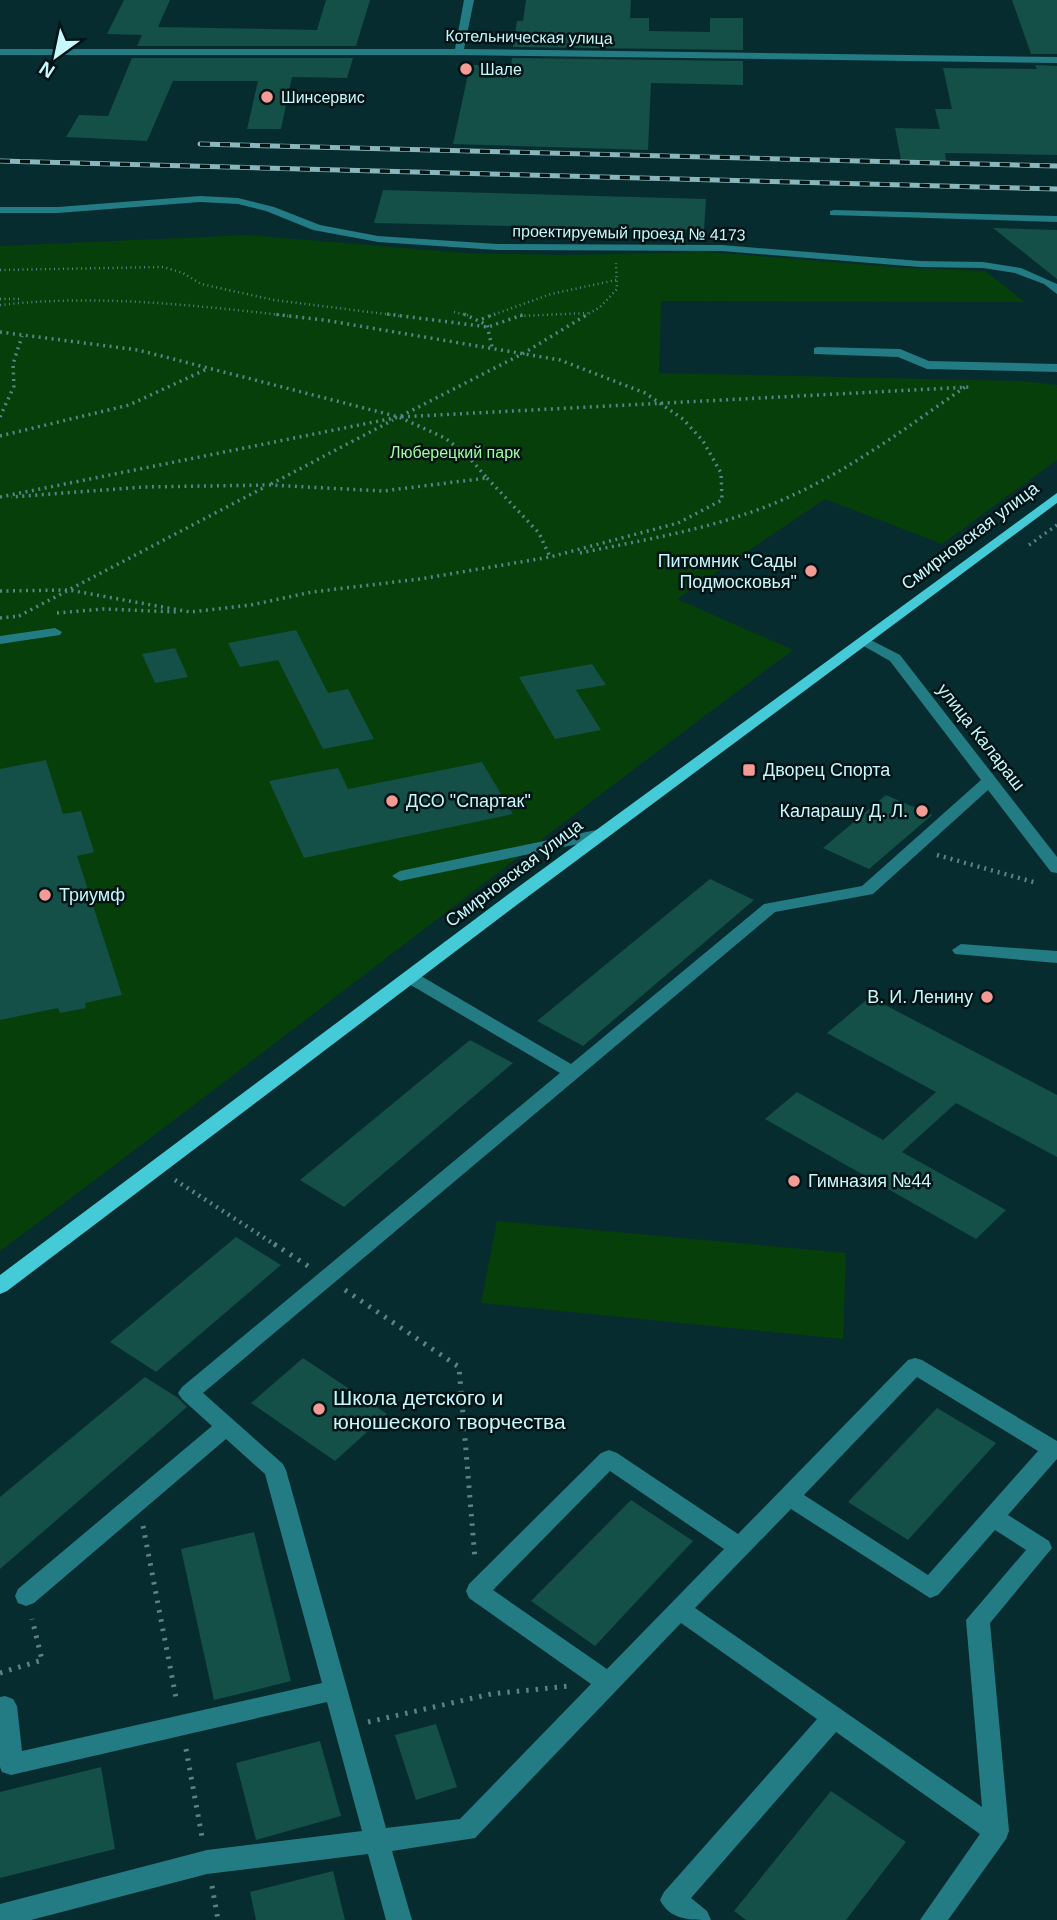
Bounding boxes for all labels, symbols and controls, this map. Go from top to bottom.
north arrow [21,21,91,91]
street label: Котельническая улица [445,27,613,47]
text: N [36,57,58,82]
marker: Шале [458,61,474,77]
place label: Шале [480,61,522,78]
marker: Шинсервис [259,89,275,105]
place label: Шинсервис [281,89,365,106]
street label: проектируемый проезд № 4173 [512,222,746,244]
park label: Люберецкий парк [390,444,521,461]
street label: Смирновская улица [898,477,1043,594]
place label: Питомник "Сады Подмосковья" [658,551,797,592]
marker: Питомник "Сады Подмосковья" [803,563,819,579]
street label: улица Калараш [933,680,1029,794]
place label: Дворец Спорта [763,760,891,780]
marker: Дворец Спорта [741,762,757,778]
place label: ДСО "Спартак" [406,791,531,811]
marker: ДСО "Спартак" [384,793,400,809]
place label: Каларашу Д. Л. [780,801,908,821]
marker: Каларашу Д. Л. [914,803,930,819]
street label: Смирновская улица [442,814,587,931]
place label: Триумф [59,885,125,905]
marker: Триумф [37,887,53,903]
place label: В. И. Ленину [867,987,973,1007]
marker: В. И. Ленину [979,989,995,1005]
place label: Гимназия №44 [808,1171,931,1191]
marker: Гимназия №44 [786,1173,802,1189]
place label: Школа детского и юношеского творчества [333,1386,566,1433]
marker: Школа детского и юношеского творчества [311,1401,327,1417]

